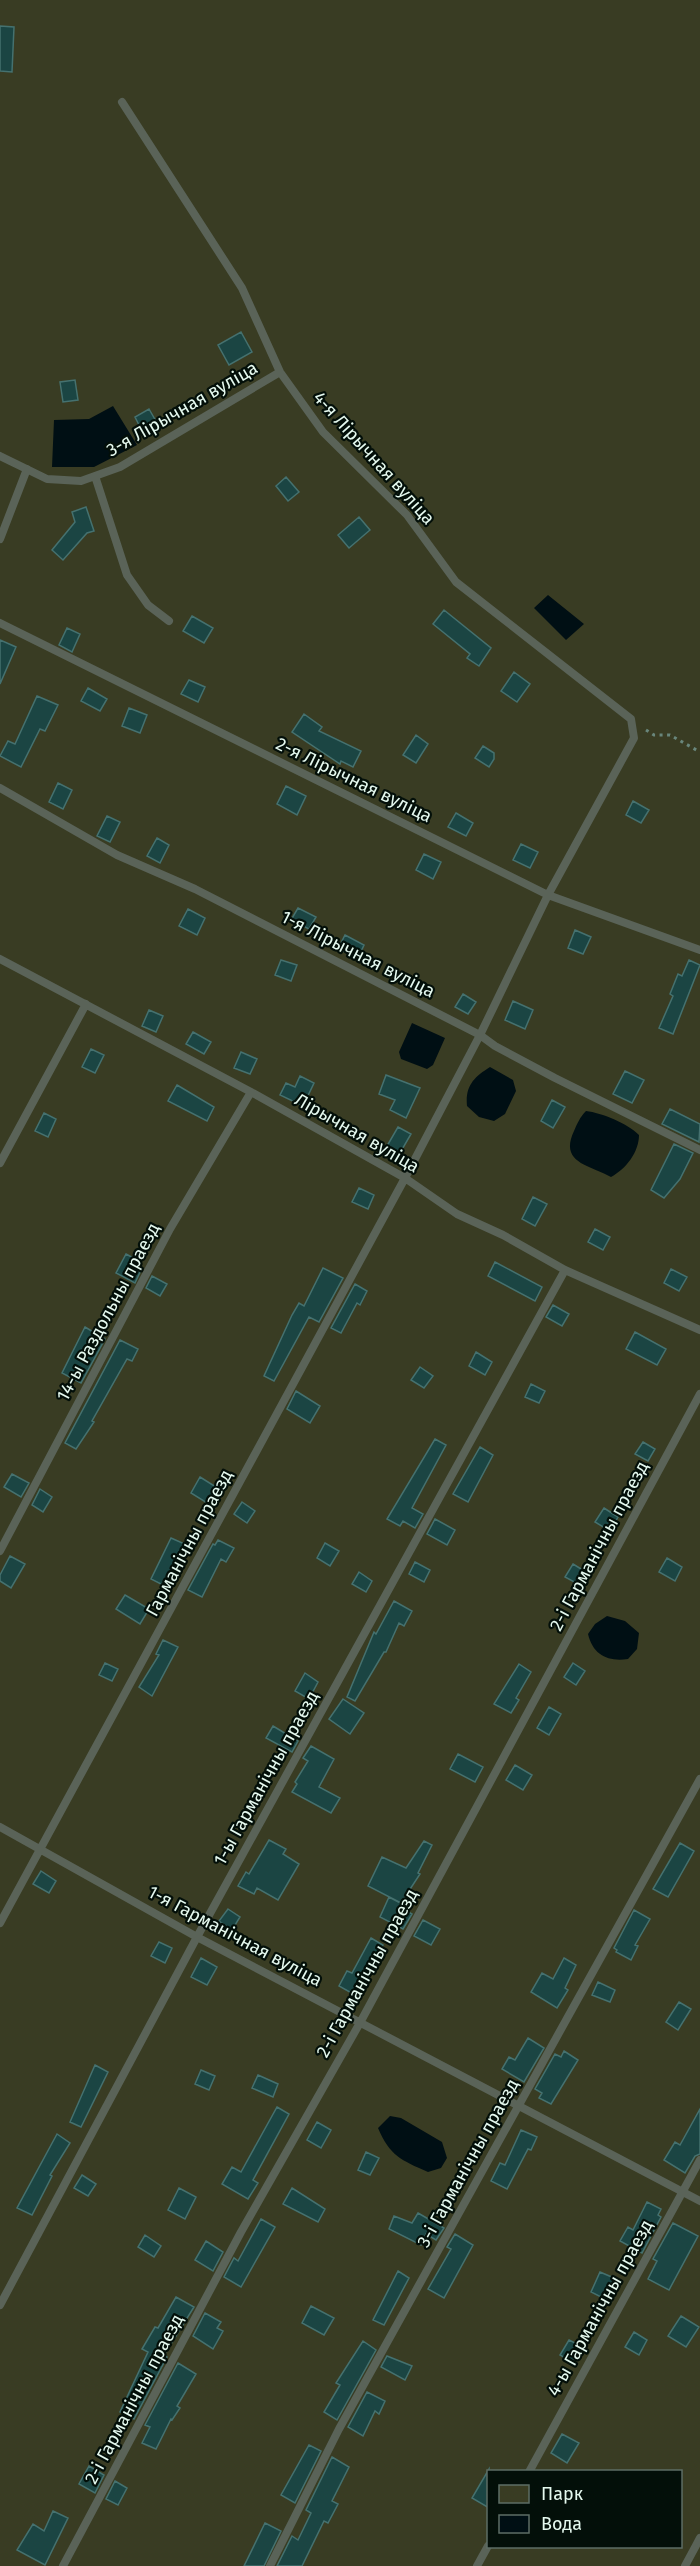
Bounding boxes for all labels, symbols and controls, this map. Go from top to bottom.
street label: 3-я Лірычная вуліца [102,357,262,461]
street label: 4-я Лірычная вуліца [308,387,440,529]
street label: 2-я Лірычная вуліца [272,733,436,827]
street label: 1-я Лірычная вуліца [277,906,439,1002]
street label: Лірычная вуліца [291,1088,423,1178]
street label: 14-ы Раздольны праезд [52,1219,164,1405]
street label: 2-і Гарманічны праезд [545,1457,653,1635]
street label: Гарманічны праезд [141,1466,237,1620]
street label: 1-ы Гарманічны праезд [209,1687,323,1869]
street label: 1-я Гарманічная вуліца [144,1881,326,1991]
street label: 2-і Гарманічны праезд [312,1885,422,2061]
street label: 3-і Гарманічны праезд [412,2075,524,2251]
street label: 4-ы Гарманічны праезд [542,2216,658,2400]
street label: 2-і Гарманічны праезд [80,2310,188,2488]
legend [487,2470,682,2548]
text: Парк [541,2483,584,2505]
text: Вода [541,2513,582,2535]

